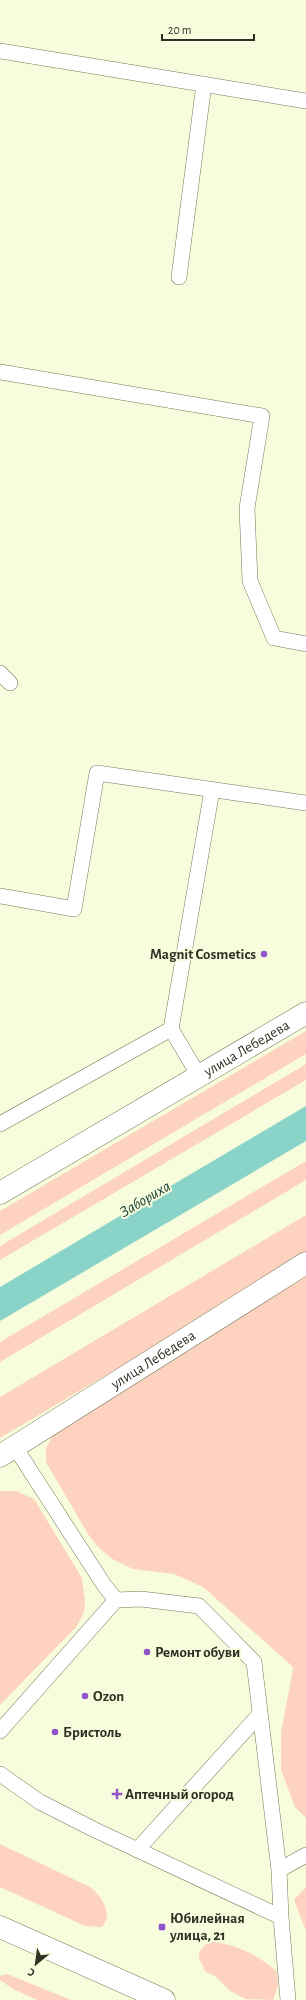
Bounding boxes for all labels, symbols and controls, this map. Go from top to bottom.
scale bar [162,16,254,42]
text: 20 m [168,24,191,36]
place label: Magnit Cosmetics [150,947,256,962]
marker: Magnit Cosmetics [259,949,269,959]
street label: улица Лебедева [200,1017,292,1079]
water label: Забориха [117,1178,174,1221]
street label: улица Лебедева [107,1327,198,1392]
place label: Ремонт обуви [155,1645,240,1660]
marker: Ремонт обуви [142,1647,152,1657]
place label: Ozon [93,1689,124,1704]
marker: Ozon [80,1691,90,1701]
place label: Бристоль [63,1725,121,1740]
marker: Бристоль [50,1727,60,1737]
place label: Аптечный огород [125,1787,234,1802]
marker: Аптечный огород [112,1789,122,1799]
place label: Юбилейная улица, 21 [169,1911,245,1943]
marker: Юбилейная улица, 21 [157,1922,167,1932]
north arrow [16,1944,56,1984]
text: С [26,1966,37,1979]

